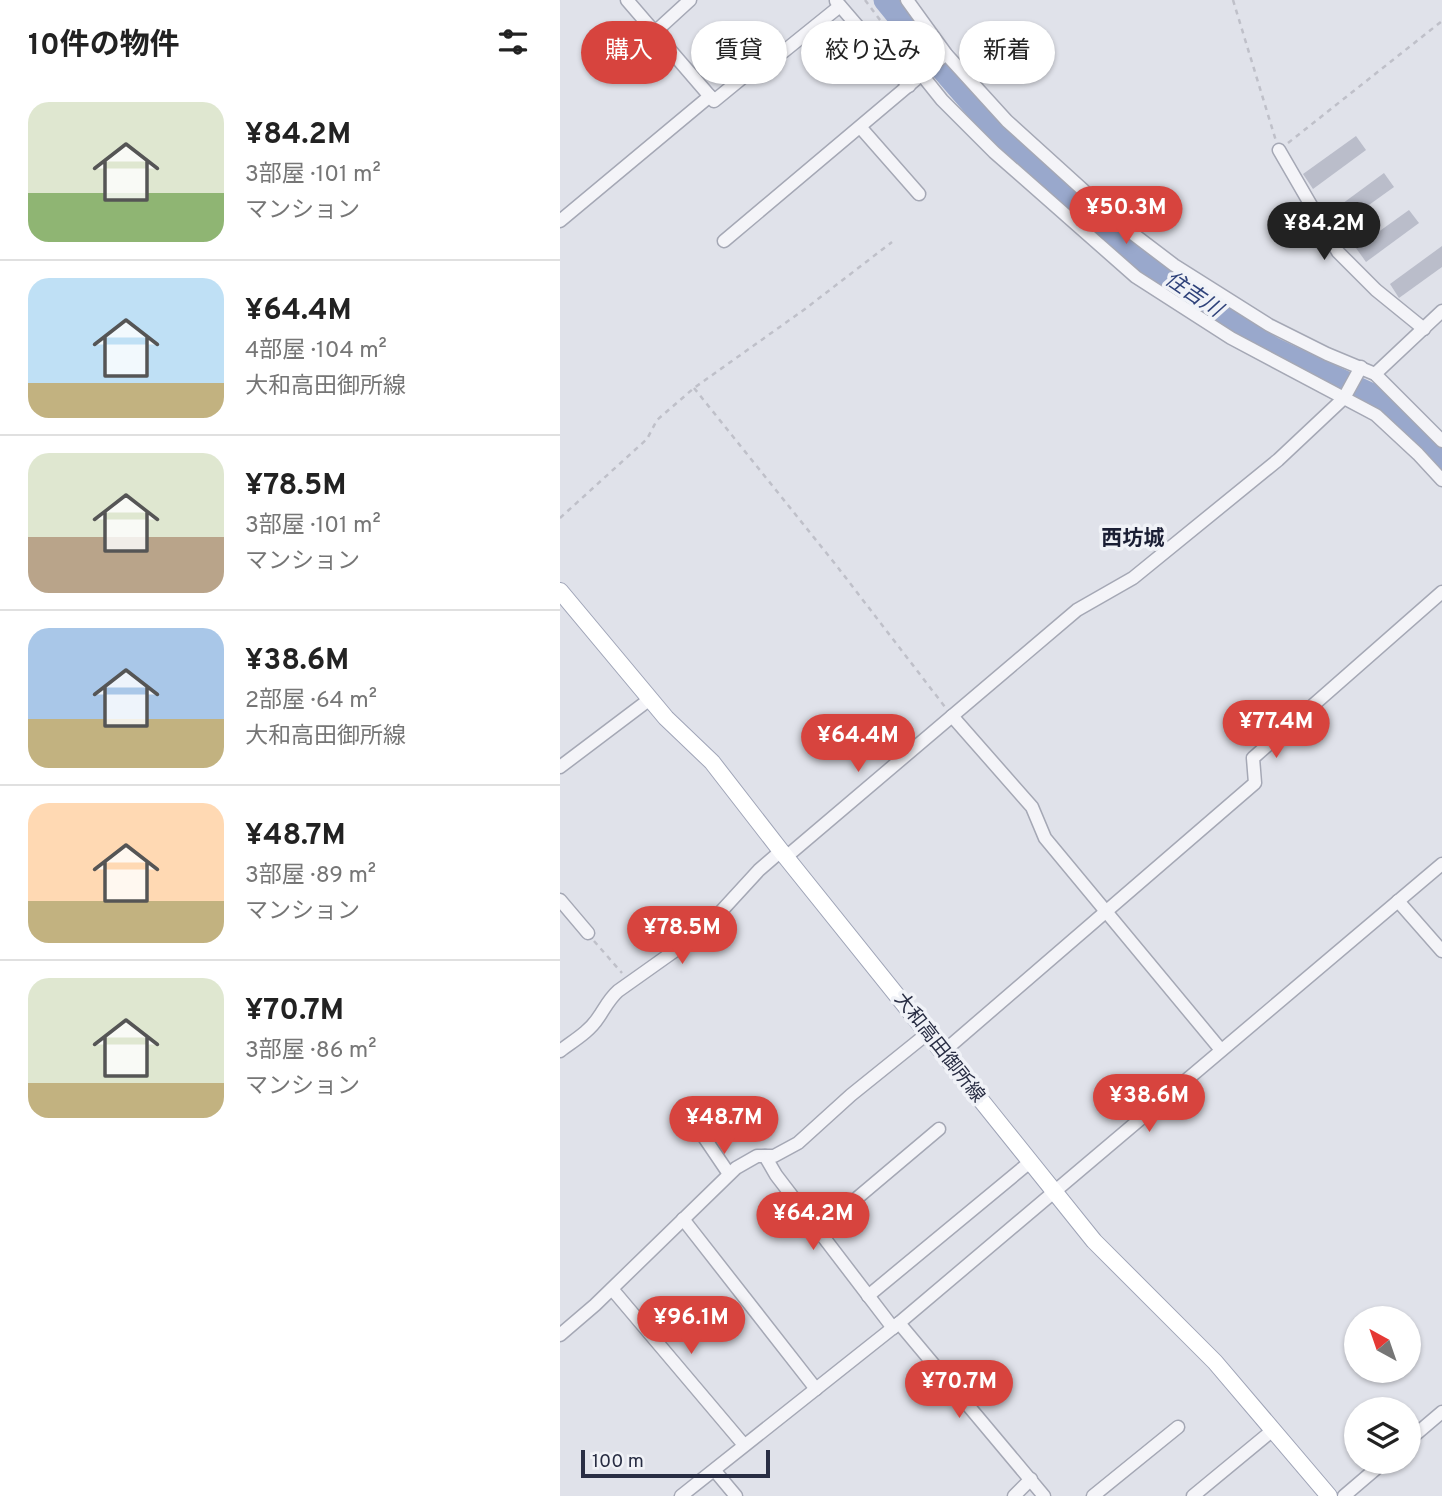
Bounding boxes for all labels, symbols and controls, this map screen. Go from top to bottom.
chip: 購入 [581,21,677,84]
chip: 賃貸 [691,21,787,84]
chip: 絞り込み [801,21,945,84]
chip: 新着 [959,21,1055,84]
icon: filters [494,23,532,61]
text: 10件の物件 [28,28,180,65]
text: ¥84.2M [245,117,351,154]
icon: home [84,130,168,214]
text: 3部屋 · 101 m² [245,161,381,190]
pin: ¥50.3M [1069,187,1183,246]
text: ¥50.3M [1086,194,1167,223]
text: マンション [245,197,360,226]
pin: ¥84.2M [1267,202,1381,262]
text: ¥84.2M [1283,210,1365,239]
water label: 住吉川 [1159,266,1228,325]
text: ¥64.4M [245,293,352,330]
icon: home [84,306,168,390]
text: 4部屋 · 104 m² [245,337,387,366]
text: 大和高田御所線 [245,373,406,402]
text: ¥78.5M [245,468,347,505]
icon: home [84,481,168,565]
text: 3部屋 · 101 m² [245,512,381,541]
district label: 西坊城 [1102,526,1165,553]
text: マンション [245,548,360,577]
text: ¥38.6M [245,643,349,680]
icon: home [84,656,168,740]
text: 2部屋 · 64 m² [245,687,377,716]
pin: ¥77.4M [1219,700,1333,760]
text: ¥77.4M [1239,708,1313,737]
pin: ¥64.4M [801,714,915,774]
text: ¥64.4M [817,722,899,751]
text: 大和高田御所線 [245,723,406,752]
text: ¥48.7M [245,818,346,855]
icon: home [84,831,168,915]
text: 3部屋 · 89 m² [245,862,376,891]
text: マンション [245,898,360,927]
pin: ¥78.5M [625,906,739,966]
text: ¥78.5M [643,914,721,943]
street label: 大和高田御所線 [889,988,989,1108]
text: ¥70.7M [245,993,344,1030]
icon: home [84,1006,168,1090]
text: 3部屋 · 86 m² [245,1037,377,1066]
text: マンション [245,1073,360,1102]
pin: ¥38.6M [1092,1074,1206,1134]
text: ¥38.6M [1109,1082,1189,1111]
pin: ¥48.7M [667,1096,781,1156]
text: ¥48.7M [685,1104,763,1133]
pin: ¥64.2M [756,1192,870,1252]
text: ¥64.2M [772,1200,854,1229]
pin: ¥96.1M [634,1296,748,1356]
text: ¥96.1M [653,1304,729,1333]
north arrow [1344,1306,1421,1382]
map controls [1344,1306,1421,1474]
pin: ¥70.7M [902,1360,1016,1420]
text: ¥70.7M [921,1368,997,1397]
button: layers [1344,1397,1421,1474]
scale bar [581,1447,770,1479]
text: 100 m [592,1450,644,1474]

